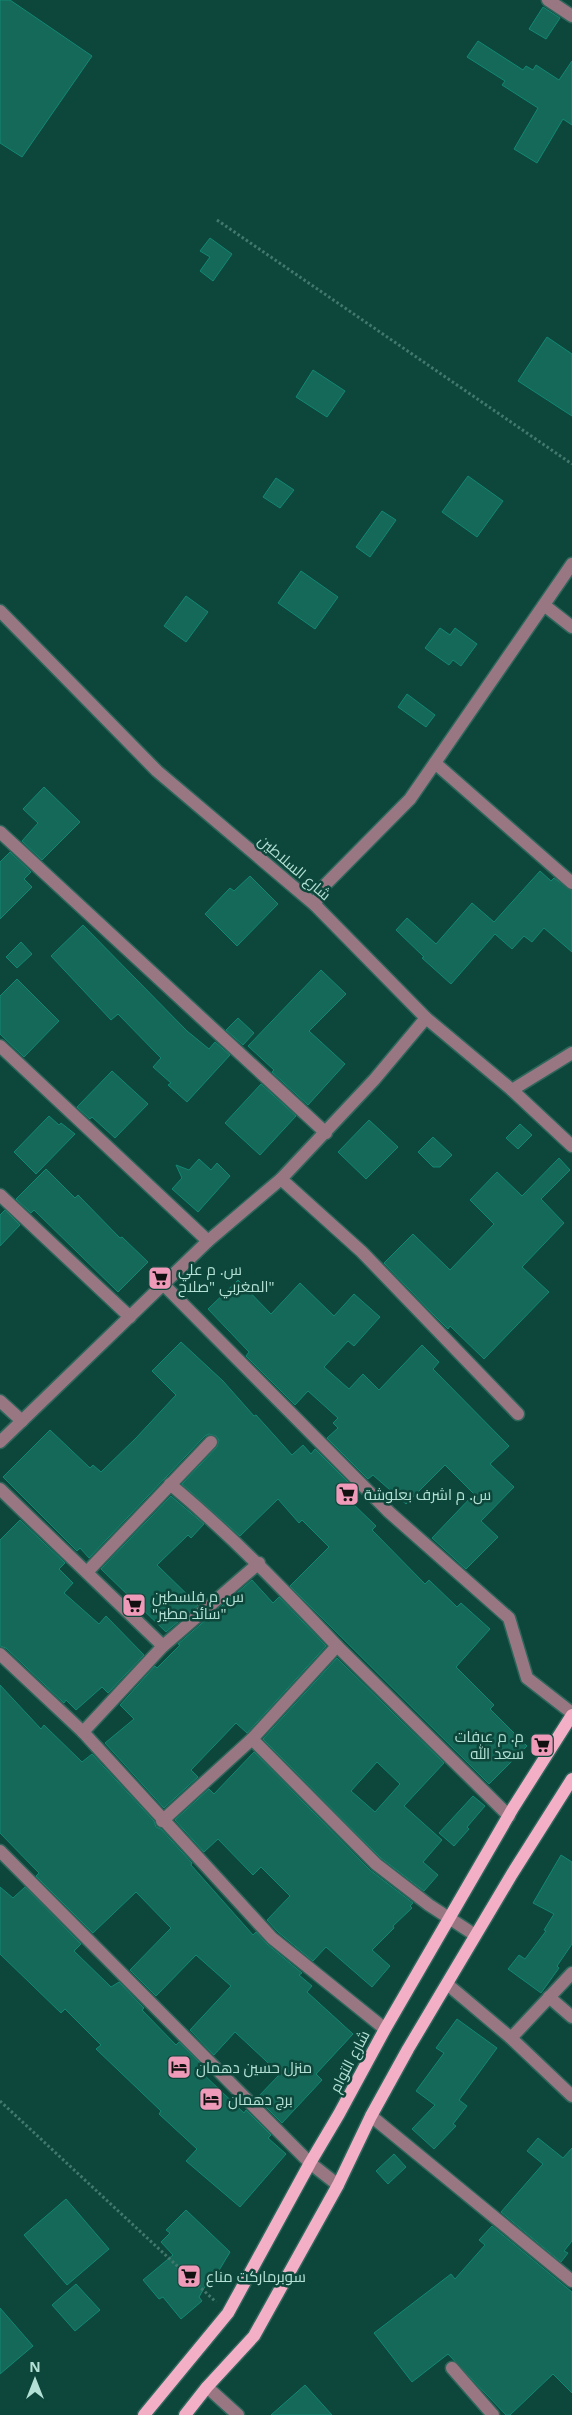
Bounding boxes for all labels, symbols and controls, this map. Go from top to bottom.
street label: شارع السلاطين [253,830,336,906]
place label: س. م علي المغربي "صلاح" [178,1259,275,1299]
supermarket icon: س. م علي المغربي "صلاح" [147,1265,173,1291]
supermarket icon: س. م اشرف بعلوشة [334,1481,360,1507]
place label: س. م اشرف بعلوشة [364,1484,491,1505]
place label: س. م فلسطين "سائد مطير" [152,1586,244,1623]
supermarket icon: س. م فلسطين "سائد مطير" [121,1592,147,1618]
place label: م. م عرفات سعد الله [455,1726,524,1763]
supermarket icon: م. م عرفات سعد الله [529,1732,555,1758]
street label: شارع التوام [324,2026,375,2096]
hotel icon: منزل حسين دهمان [166,2054,192,2080]
place label: منزل حسين دهمان [196,2057,312,2078]
hotel icon: برج دهمان [198,2086,224,2112]
place label: برج دهمان [228,2089,293,2111]
supermarket icon: سوبرماركت مناع [176,2263,202,2289]
place label: سوبرماركت مناع [206,2266,306,2288]
north arrow [10,2355,60,2405]
text: N [29,2357,41,2376]

